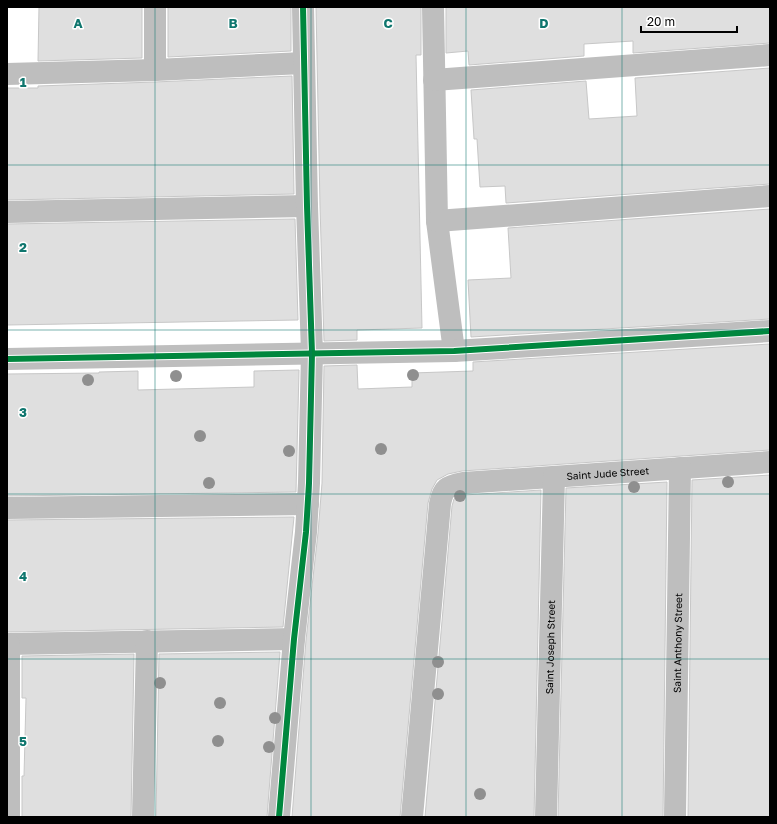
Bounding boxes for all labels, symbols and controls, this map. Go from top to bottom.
scale bar [641,8,737,34]
text: 20 m [647,14,675,29]
text: A [73,15,83,31]
text: B [228,15,238,31]
text: C [383,15,393,31]
text: D [539,15,549,31]
text: 1 [20,74,27,90]
text: 2 [19,239,27,255]
text: 3 [19,404,27,420]
street label: Saint Jude Street [566,464,650,482]
text: 4 [19,568,27,584]
street label: Saint Anthony Street [671,593,684,693]
street label: Saint Joseph Street [543,600,557,694]
text: 5 [19,733,27,749]

